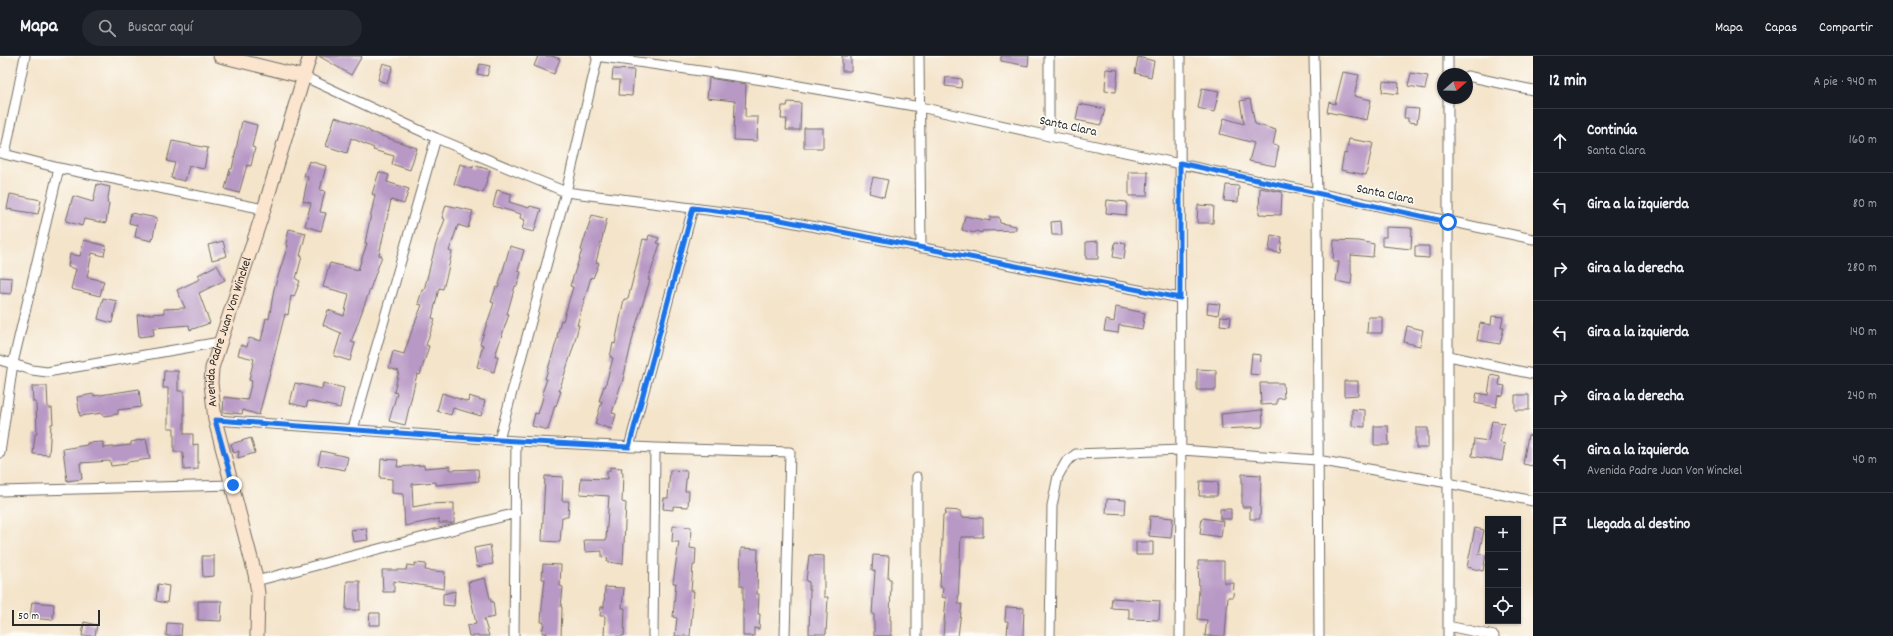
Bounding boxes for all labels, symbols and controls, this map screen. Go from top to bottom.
search box [82,10,362,46]
text: Mapa [20,14,58,41]
icon: search [96,17,118,39]
text: Buscar aquí [128,17,193,39]
text: Mapa [1715,18,1743,38]
text: Capas [1765,18,1797,38]
text: Compartir [1819,18,1873,38]
north arrow [1437,68,1473,104]
text: 12 min [1549,70,1587,94]
text: A pie · 940 m [1814,73,1877,92]
street label: Santa Clara [1038,112,1099,143]
text: Continúa [1587,120,1637,142]
icon: ahead [1549,130,1571,152]
text: 160 m [1849,131,1877,150]
text: Santa Clara [1587,142,1645,161]
street label: Santa Clara [1355,180,1416,211]
icon: left [1549,194,1571,216]
text: Gira a la izquierda [1587,194,1688,216]
text: 80 m [1853,195,1877,214]
route start [1439,213,1457,231]
street label: Avenida Padre Juan Von Winckel [202,255,257,408]
icon: right [1549,258,1571,280]
text: Gira a la derecha [1587,258,1684,280]
text: 280 m [1847,259,1877,278]
icon: left [1549,322,1571,344]
text: Gira a la izquierda [1587,322,1688,344]
text: 140 m [1850,323,1877,342]
icon: right [1549,386,1571,408]
text: Gira a la derecha [1587,386,1684,408]
text: 240 m [1847,387,1877,406]
text: Gira a la izquierda [1587,440,1688,462]
icon: left [1549,450,1571,472]
text: 40 m [1853,451,1877,470]
text: Avenida Padre Juan Von Winckel [1587,462,1742,481]
route end [224,476,242,494]
icon: arrive [1549,514,1571,536]
text: Llegada al destino [1587,514,1690,536]
map controls [1485,516,1521,624]
button: + [1485,516,1521,552]
button: − [1485,552,1521,588]
button: locate [1485,588,1521,624]
scale bar [12,608,100,627]
text: 50 m [18,609,39,625]

